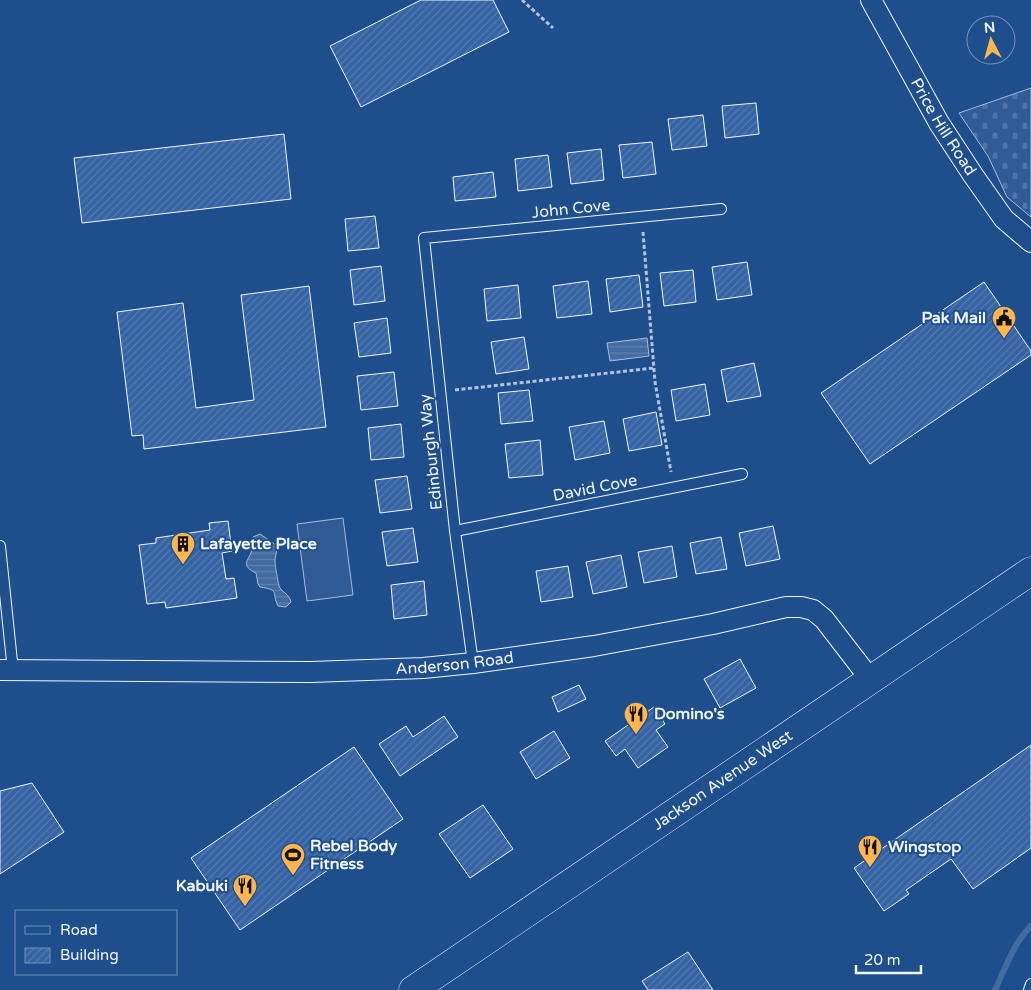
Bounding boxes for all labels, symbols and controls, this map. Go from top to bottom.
north arrow [966,15,1016,65]
text: N [983,19,996,37]
street label: Price Hill Road [906,74,981,179]
street label: John Cove [531,195,611,223]
public building icon: Pak Mail [991,305,1017,339]
place label: Pak Mail [921,308,986,328]
street label: Edinburgh Way [415,393,447,511]
street label: David Cove [551,470,639,506]
building icon: Lafayette Place [170,531,196,565]
place label: Lafayette Place [200,534,317,554]
street label: Anderson Road [395,647,515,679]
restaurant icon: Domino's [623,701,649,735]
place label: Domino's [654,704,725,724]
street label: Jackson Avenue West [649,726,796,835]
restaurant icon: Wingstop [857,834,883,868]
place label: Rebel Body Fitness [310,836,398,874]
place label: Wingstop [888,837,961,857]
sports icon: Rebel Body Fitness [280,842,306,876]
restaurant icon: Kabuki [232,873,258,907]
place label: Kabuki [176,876,228,896]
legend [15,910,178,975]
text: Road [60,921,98,939]
scale bar [856,942,921,974]
text: Building [60,946,119,964]
text: 20 m [864,951,901,969]

